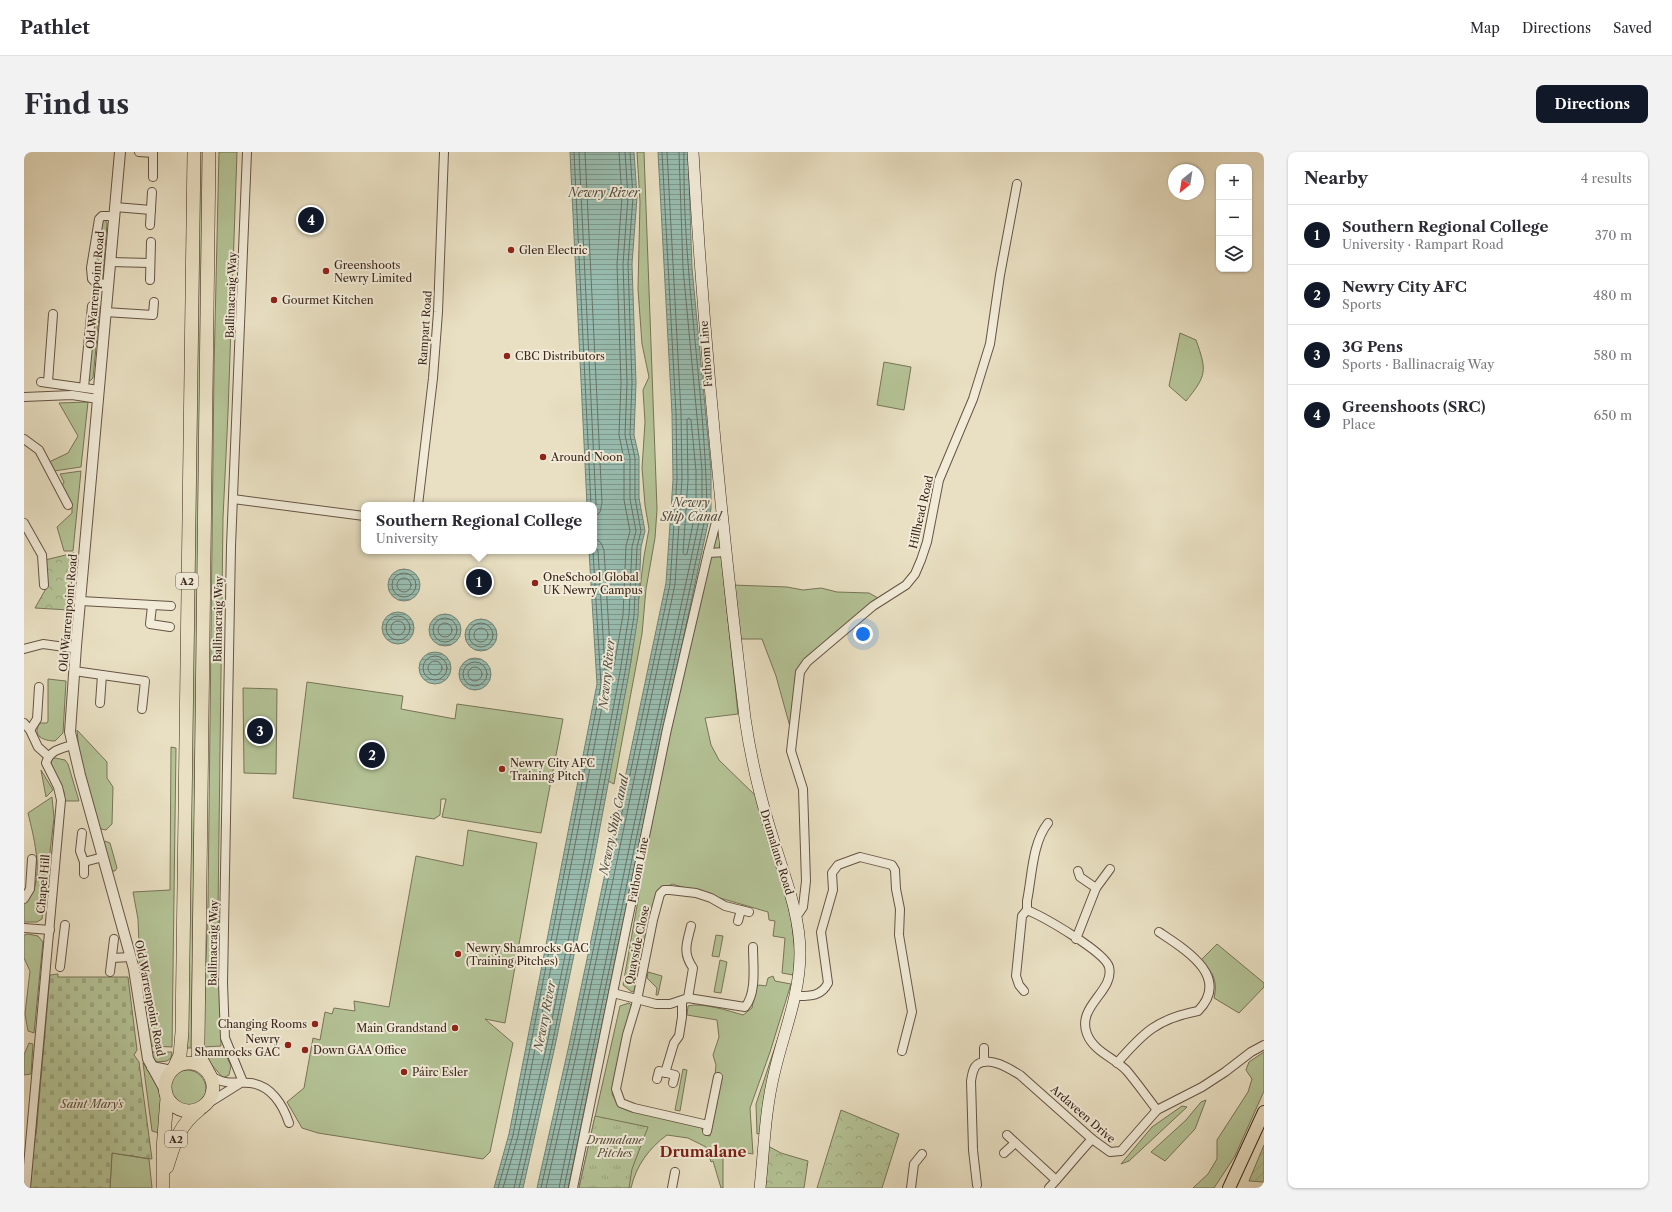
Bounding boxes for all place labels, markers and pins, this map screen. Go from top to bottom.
pin: 4 [298,205,324,235]
place label: Glen Electric [519,243,588,257]
marker: Glen Electric [506,245,516,255]
place label: Greenshoots Newry Limited [334,258,412,285]
marker: Greenshoots Newry Limited [321,266,331,276]
place label: Gourmet Kitchen [282,293,374,307]
marker: Gourmet Kitchen [269,295,279,305]
place label: CBC Distributors [515,349,605,363]
marker: CBC Distributors [502,351,512,361]
place label: Around Noon [550,450,623,464]
marker: Around Noon [538,452,548,462]
pin: 1 [466,567,492,597]
place label: OneSchool Global UK Newry Campus [543,570,643,597]
marker: OneSchool Global UK Newry Campus [530,578,540,588]
pin: 3 [247,716,273,746]
pin: 2 [359,740,385,770]
place label: Newry City AFC Training Pitch [510,756,595,783]
marker: Newry City AFC Training Pitch [497,764,507,774]
place label: Newry Shamrocks GAC (Training Pitches) [466,941,589,968]
marker: Newry Shamrocks GAC (Training Pitches) [453,949,463,959]
place label: Changing Rooms [218,1017,307,1031]
marker: Changing Rooms [310,1019,320,1029]
place label: Main Grandstand [356,1021,447,1035]
marker: Main Grandstand [450,1023,460,1033]
place label: Newry Shamrocks GAC [194,1032,281,1059]
marker: Newry Shamrocks GAC [283,1040,293,1050]
place label: Down GAA Office [313,1043,406,1057]
marker: Down GAA Office [300,1045,310,1055]
place label: Páirc Esler [412,1065,468,1079]
marker: Páirc Esler [399,1067,409,1077]

